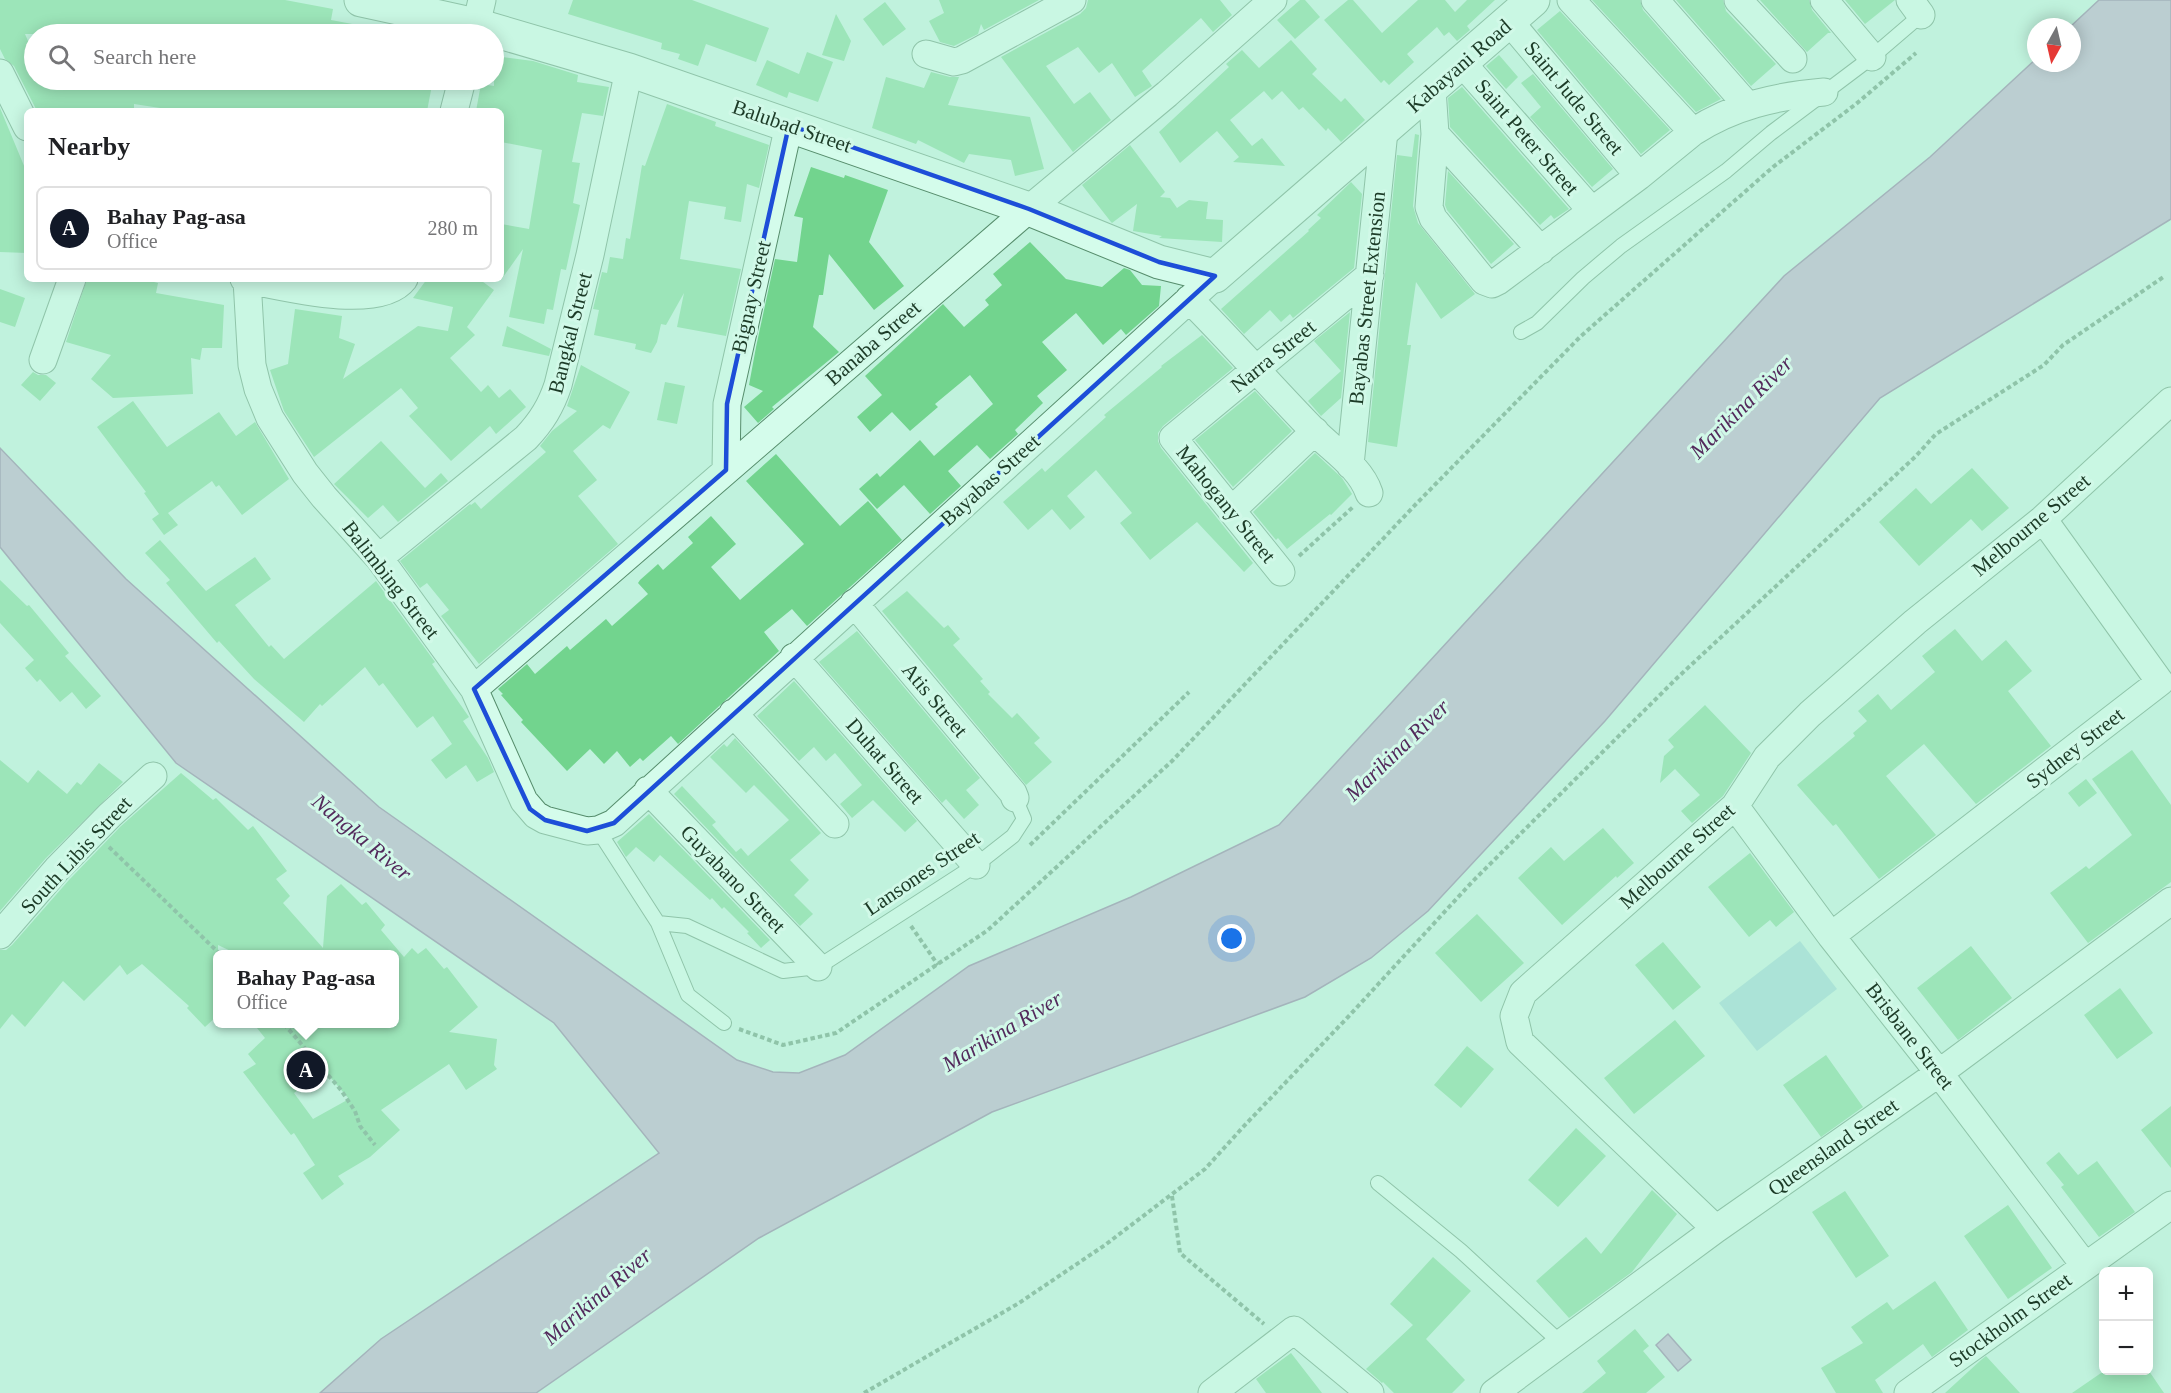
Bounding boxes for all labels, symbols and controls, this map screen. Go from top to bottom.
street label: Kabayani Road [1402,14,1516,118]
north arrow [2027,18,2081,72]
search box [24,24,504,90]
street label: Saint Jude Street [1519,36,1629,160]
icon: search [45,41,78,74]
text: Search here [93,44,196,69]
street label: Saint Peter Street [1470,74,1584,200]
street label: Balubad Street [729,94,855,158]
text: Nearby [48,132,130,161]
street label: Bayabas Street Extension [1344,190,1390,406]
text: Bahay Pag-asa [107,204,246,229]
text: A [62,217,77,239]
text: 280 m [427,217,478,239]
text: Office [107,230,158,252]
street label: Bignay Street [726,238,776,356]
street label: Bangkal Street [543,270,597,396]
street label: Banaba Street [821,295,925,391]
street label: Narra Street [1226,314,1320,397]
water label: Marikina River [1684,350,1798,464]
street label: Bayabas Street [935,429,1045,531]
street label: Mahogany Street [1171,440,1281,568]
street label: Melbourne Street [1967,469,2095,581]
street label: Balimbing Street [338,516,445,644]
street label: Atis Street [897,658,973,742]
water label: Marikina River [1339,694,1455,807]
street label: Sydney Street [2021,702,2129,794]
street label: Duhat Street [841,713,929,809]
water label: Nangka River [307,788,417,886]
street label: South Libis Street [16,791,137,919]
street label: Melbourne Street [1615,798,1740,914]
street label: Guyabano Street [676,820,791,938]
street label: Lansones Street [860,826,984,920]
your location [1217,924,1246,953]
popup [213,950,399,1028]
text: Bahay Pag-asa [237,965,375,990]
street label: Brisbane Street [1861,978,1959,1094]
water label: Marikina River [937,985,1067,1077]
text: Office [237,991,287,1013]
pin: A [286,1048,326,1092]
street label: Queensland Street [1763,1093,1903,1201]
water label: Marikina River [537,1242,656,1350]
map controls [2099,1267,2153,1375]
button: + [2099,1267,2153,1321]
street label: Stockholm Street [1944,1268,2076,1372]
button: − [2099,1321,2153,1375]

